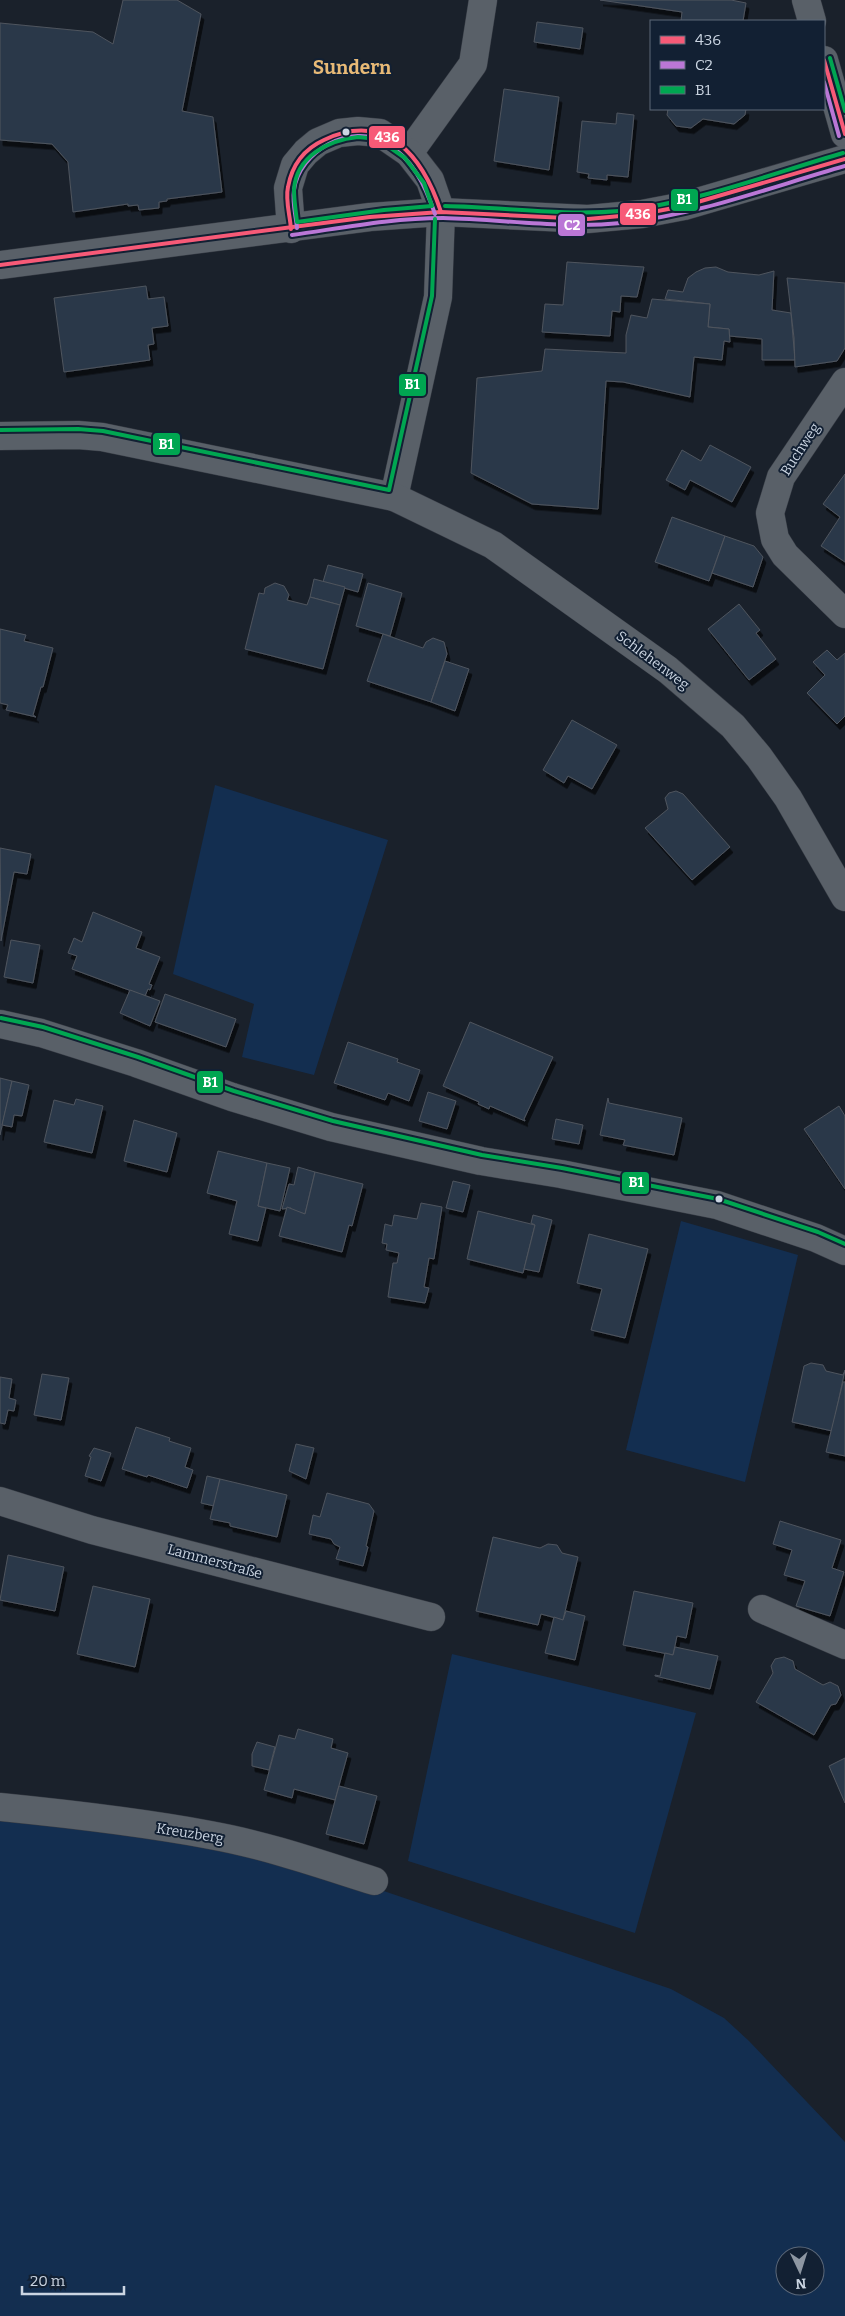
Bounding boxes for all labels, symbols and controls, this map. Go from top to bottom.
legend [650,20,825,110]
text: 436 [695,31,721,49]
district label: Sundern [313,56,392,79]
text: C2 [695,56,713,74]
text: B1 [695,81,711,99]
line badge: 436 [368,125,406,149]
unlabelled marker [341,127,351,137]
text: 436 [375,129,399,146]
line badge: B1 [670,188,699,212]
text: B1 [676,191,692,208]
line badge: 436 [619,202,657,226]
text: 436 [626,206,650,223]
line badge: C2 [557,213,586,237]
text: C2 [564,217,580,234]
line badge: B1 [398,373,427,397]
text: B1 [404,376,420,393]
street label: Buchweg [777,420,824,479]
line badge: B1 [152,432,181,456]
text: B1 [158,436,174,453]
street label: Schlehenweg [613,627,693,693]
line badge: B1 [196,1070,224,1094]
text: B1 [202,1074,218,1091]
line badge: B1 [621,1171,650,1195]
text: B1 [628,1174,644,1191]
unlabelled marker [714,1194,724,1204]
street label: Lammerstraße [166,1541,264,1582]
street label: Kreuzberg [155,1820,225,1847]
north arrow [775,2246,825,2296]
scale bar [22,2264,125,2296]
text: 20 m [30,2272,66,2290]
text: N [795,2275,807,2292]

